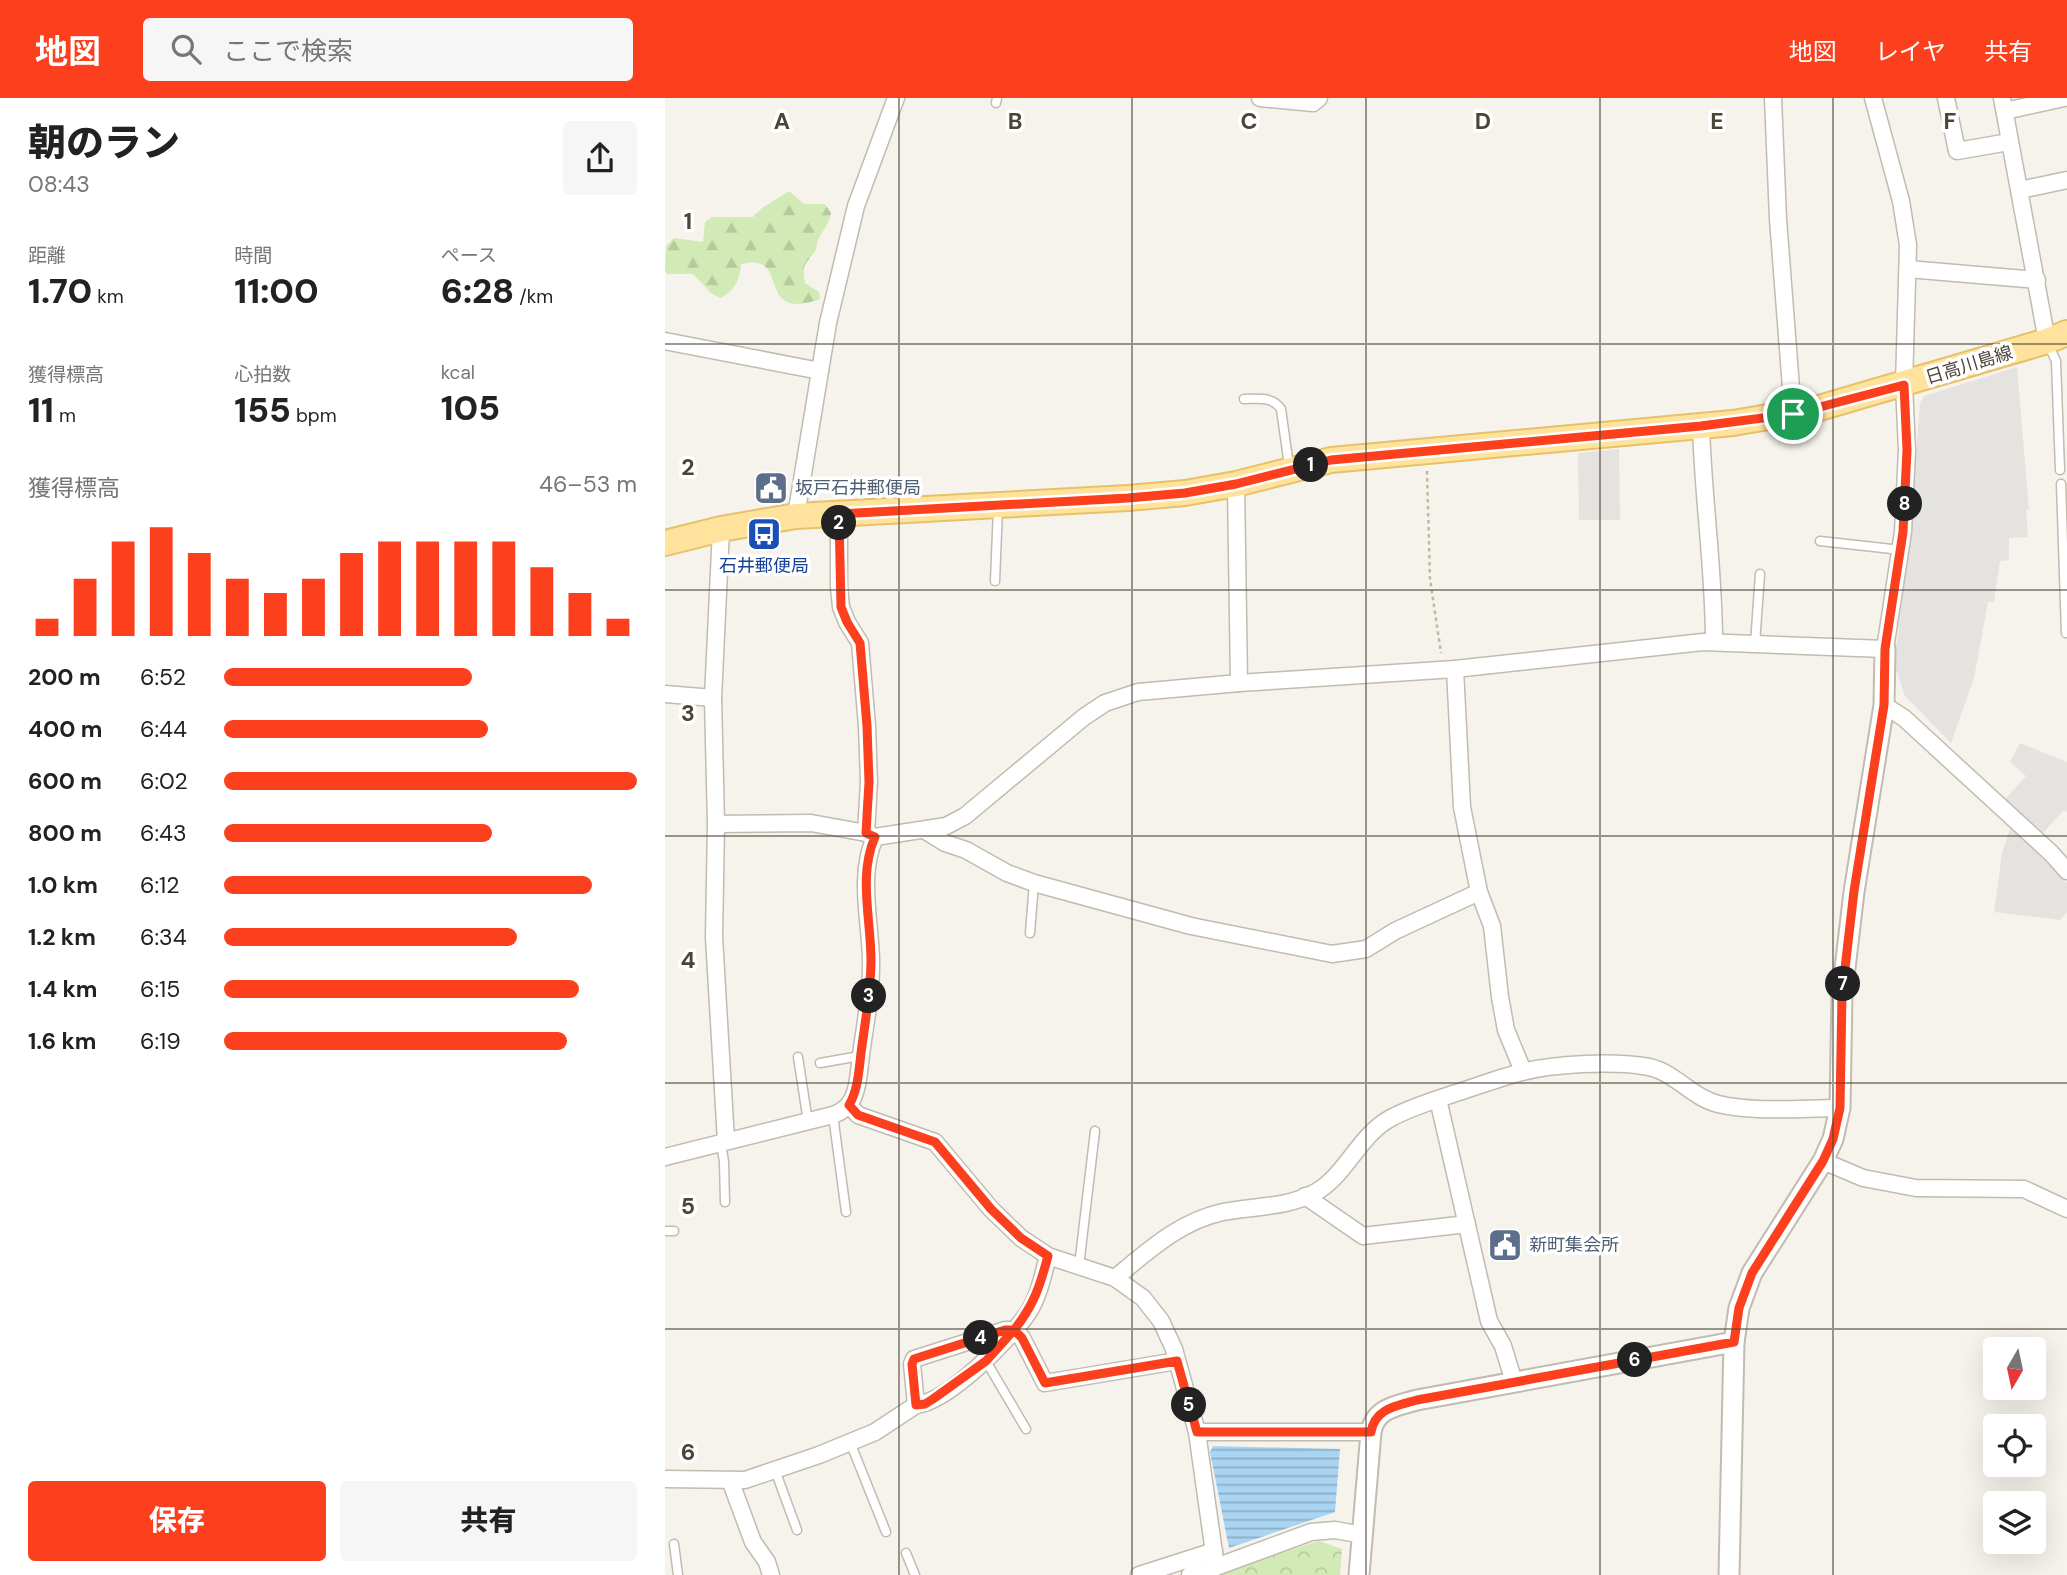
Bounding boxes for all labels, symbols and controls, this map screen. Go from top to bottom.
search box [143,18,633,81]
text: 地図 [35,30,101,73]
icon: search [167,30,205,68]
text: ここで検索 [223,34,353,68]
text: 地図 [1789,36,1837,67]
text: レイヤ [1875,36,1946,67]
text: 共有 [1984,36,2032,67]
text: A [774,106,790,136]
text: B [1008,106,1022,136]
text: C [1241,106,1257,136]
text: D [1475,106,1491,136]
text: E [1710,106,1724,136]
text: F [1944,106,1957,136]
text: 朝のラン [28,118,180,168]
button: share [563,121,637,195]
text: 08:43 [28,169,90,199]
text: 1 [684,206,692,236]
text: 距離 [28,243,66,268]
text: 時間 [234,243,272,268]
text: ペース [441,243,497,268]
text: 1.70 [28,268,92,314]
text: 11:00 [234,268,319,314]
text: 6:28 [441,268,514,314]
text: km [92,284,124,309]
text: /km [514,284,553,309]
street label: 日高川島線 [1922,340,2016,390]
text: kcal [441,360,475,385]
text: 獲得標高 [28,362,104,387]
text: 心拍数 [234,362,291,387]
pin [1763,384,1823,444]
text: 105 [441,385,500,431]
text: 11 [28,387,54,433]
text: 155 [234,387,291,433]
icon: arrive [1774,395,1812,433]
text: m [54,403,76,428]
text: bpm [291,403,337,428]
pin: 1 [1293,448,1329,482]
text: 2 [681,452,695,482]
text: 1 [1307,452,1314,477]
text: 46–53 m [539,469,637,499]
public building icon: 坂戸石井郵便局 [752,469,790,507]
text: 獲得標高 [28,473,120,503]
place label: 坂戸石井郵便局 [795,476,921,500]
pin: 8 [1887,486,1923,522]
text: 8 [1898,491,1911,516]
pin: 2 [821,506,857,540]
text: 2 [833,510,844,535]
bus stop icon: 石井郵便局 [745,515,783,553]
place label: 石井郵便局 [719,554,809,578]
text: 200 m [28,662,101,692]
text: 6:52 [140,662,186,692]
text: 3 [681,698,695,728]
text: 400 m [28,714,102,744]
text: 6:44 [140,714,187,744]
text: 600 m [28,766,102,796]
text: 6:02 [140,766,188,796]
text: 800 m [28,818,102,848]
text: 6:43 [140,818,187,848]
text: 1.0 km [28,870,98,900]
text: 6:12 [140,870,180,900]
text: 1.2 km [28,922,96,952]
text: 6:34 [140,922,187,952]
text: 4 [681,945,696,975]
pin: 7 [1825,966,1861,1001]
text: 7 [1837,971,1848,996]
text: 1.4 km [28,974,97,1004]
text: 6:15 [140,974,180,1004]
pin: 3 [851,978,887,1014]
text: 3 [863,983,874,1008]
text: 1.6 km [28,1026,96,1056]
text: 6:19 [140,1026,181,1056]
text: 5 [681,1191,695,1221]
public building icon: 新町集会所 [1486,1226,1524,1264]
place label: 新町集会所 [1529,1233,1619,1257]
pin: 4 [963,1320,999,1356]
text: 4 [974,1325,987,1350]
north arrow [1983,1337,2046,1400]
map controls [1983,1337,2046,1554]
pin: 6 [1618,1342,1653,1378]
text: 6 [1628,1347,1641,1372]
pin: 5 [1171,1388,1207,1422]
text: 5 [1183,1392,1194,1417]
button: locate [1983,1414,2046,1477]
text: 6 [681,1437,695,1467]
button: 保存 [28,1481,326,1561]
button: 共有 [340,1481,637,1561]
button: layers [1983,1491,2046,1554]

